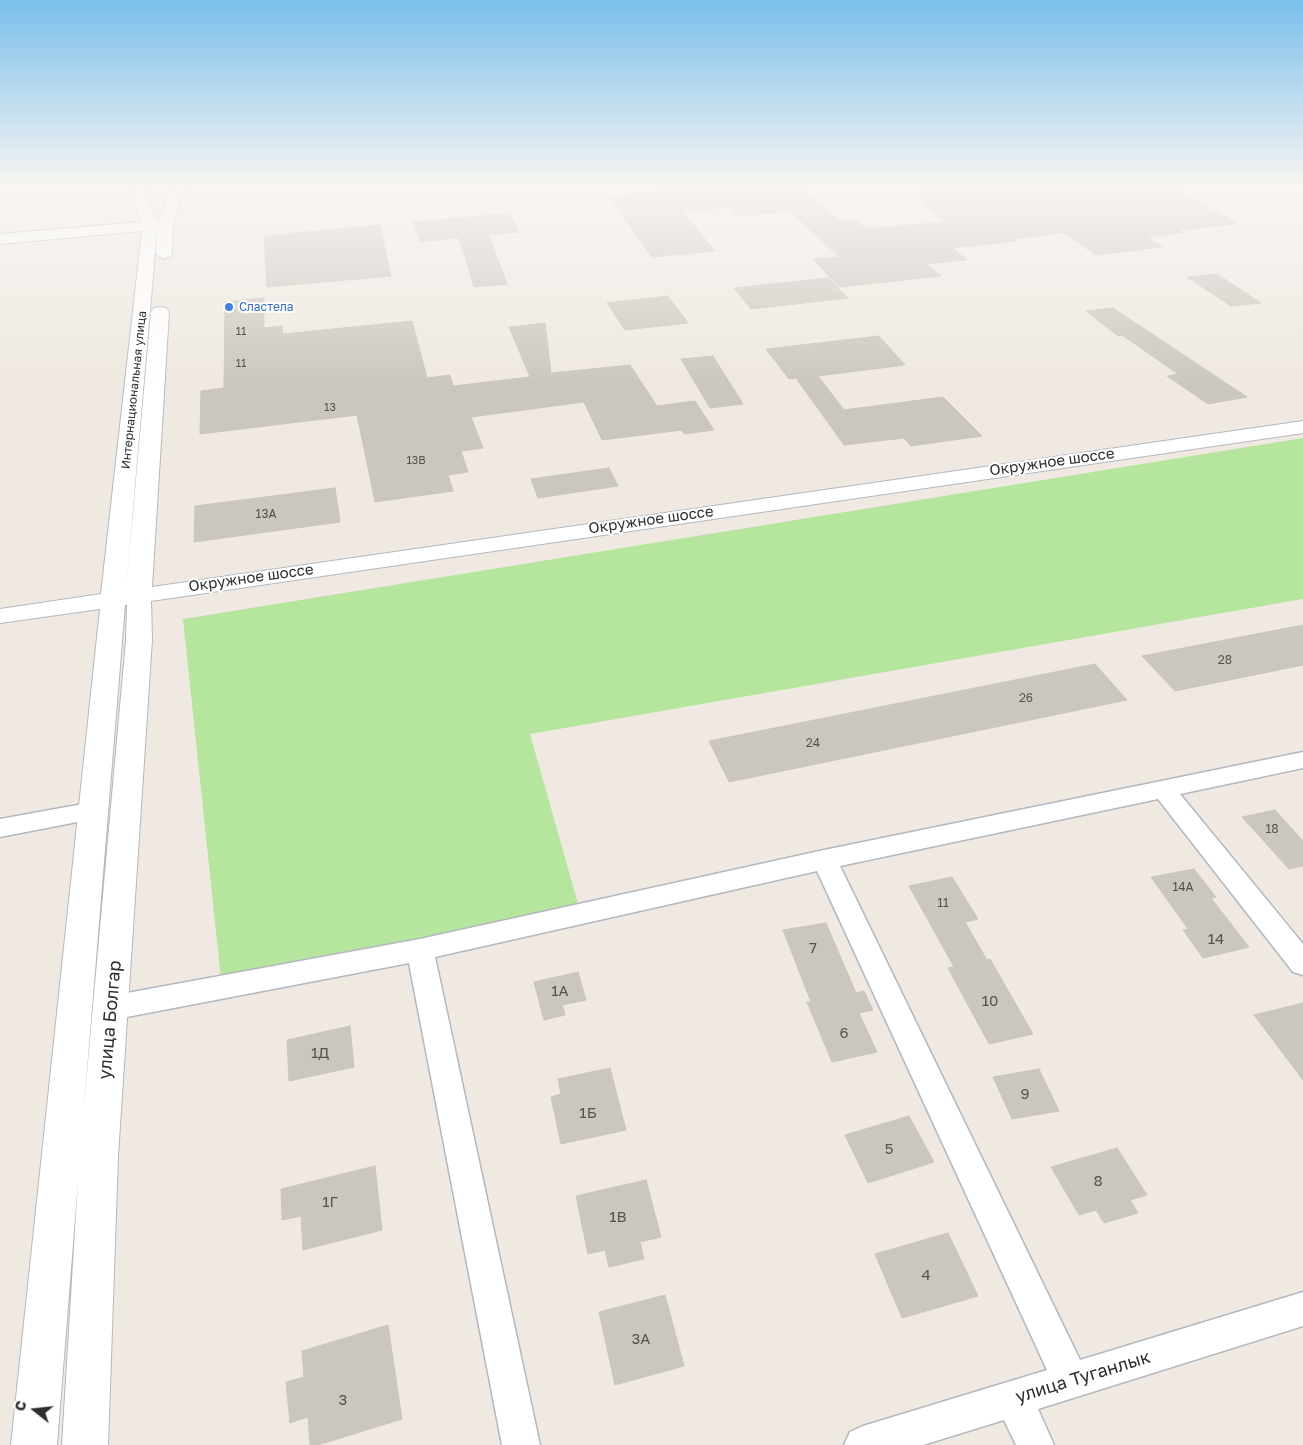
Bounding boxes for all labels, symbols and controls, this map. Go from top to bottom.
place label: Сластела [239,300,294,314]
marker: Сластела [223,301,235,313]
street label: Интернациональная улица [119,310,149,470]
house number: 11 [236,325,246,339]
house number: 11 [236,357,246,371]
house number: 13 [324,401,336,415]
street label: Окружное шоссе [988,444,1116,480]
house number: 13В [406,454,426,468]
street label: Окружное шоссе [587,502,715,538]
house number: 13А [256,507,276,521]
street label: Окружное шоссе [187,560,315,596]
house number: 28 [1218,653,1232,667]
house number: 26 [1019,691,1033,705]
house number: 24 [806,736,820,750]
house number: 18 [1265,822,1279,836]
house number: 14А [1172,880,1194,894]
house number: 11 [937,896,949,910]
house number: 14 [1208,930,1224,948]
house number: 7 [809,939,817,957]
street label: улица Болгар [94,960,126,1080]
house number: 1А [551,982,569,1000]
house number: 10 [982,992,998,1010]
house number: 6 [839,1024,849,1042]
house number: 1Д [311,1044,329,1062]
house number: 9 [1020,1085,1030,1103]
house number: 1Б [579,1104,597,1122]
house number: 5 [885,1140,893,1158]
house number: 8 [1093,1172,1103,1190]
house number: 1Г [322,1193,338,1211]
house number: 1В [609,1208,627,1226]
house number: 4 [921,1266,931,1284]
house number: 3А [632,1330,650,1348]
street label: улица Туганлык [1013,1346,1153,1408]
north arrow [10,1385,60,1435]
house number: 3 [339,1391,347,1409]
text: С [11,1399,30,1413]

